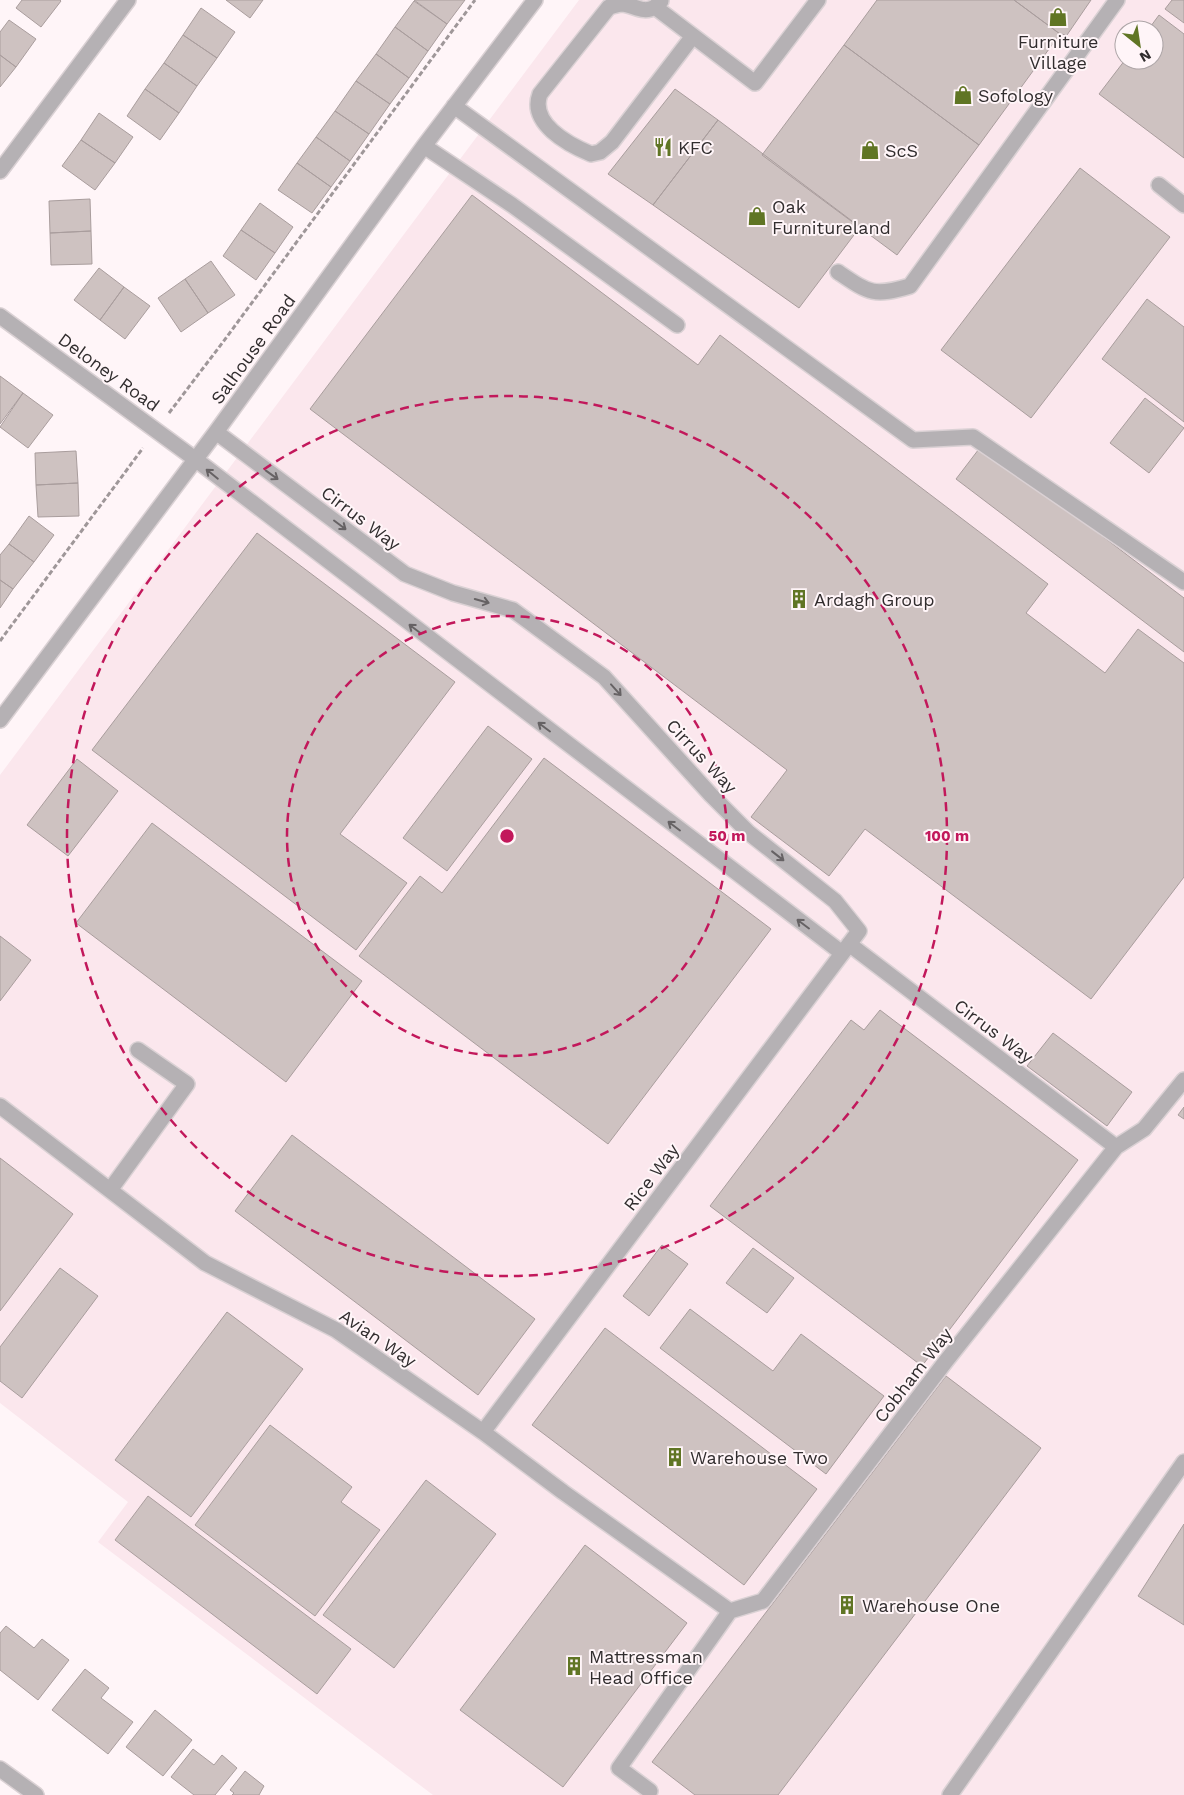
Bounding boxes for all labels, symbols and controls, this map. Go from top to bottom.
shop icon: Furniture Village [1047,6,1069,28]
north arrow [1114,20,1164,70]
place label: Furniture Village [1018,31,1098,73]
text: N [1137,47,1154,66]
shop icon: Sofology [952,84,974,106]
place label: Sofology [978,85,1054,106]
restaurant icon: KFC [652,136,674,158]
place label: KFC [678,137,713,158]
shop icon: ScS [859,139,881,161]
place label: ScS [885,140,918,161]
place label: Oak Furnitureland [772,196,891,238]
shop icon: Oak Furnitureland [746,205,768,227]
street label: Salhouse Road [206,290,300,408]
street label: Deloney Road [54,328,164,416]
one-way arrow [206,468,219,479]
one-way arrow [265,470,279,480]
street label: Cirrus Way [317,481,405,555]
one-way arrow [333,520,346,531]
building icon: Ardagh Group [788,588,810,610]
place label: Ardagh Group [814,589,935,610]
one-way arrow [474,597,490,606]
one-way arrow [408,624,422,634]
one-way arrow [610,683,621,696]
street label: Cirrus Way [662,715,742,798]
one-way arrow [538,722,551,733]
one-way arrow [668,820,681,831]
centre of rings [498,827,516,845]
text: 50 m [709,827,745,845]
text: 100 m [925,827,969,845]
one-way arrow [771,850,784,861]
one-way arrow [796,919,810,929]
street label: Cirrus Way [950,994,1038,1068]
street label: Rice Way [619,1139,683,1215]
street label: Avian Way [336,1305,421,1372]
street label: Cobham Way [870,1323,957,1426]
building icon: Warehouse Two [664,1446,686,1468]
place label: Warehouse Two [690,1447,828,1468]
building icon: Warehouse One [836,1594,858,1616]
place label: Warehouse One [862,1595,1000,1616]
place label: Mattressman Head Office [589,1646,703,1688]
building icon: Mattressman Head Office [563,1655,585,1677]

